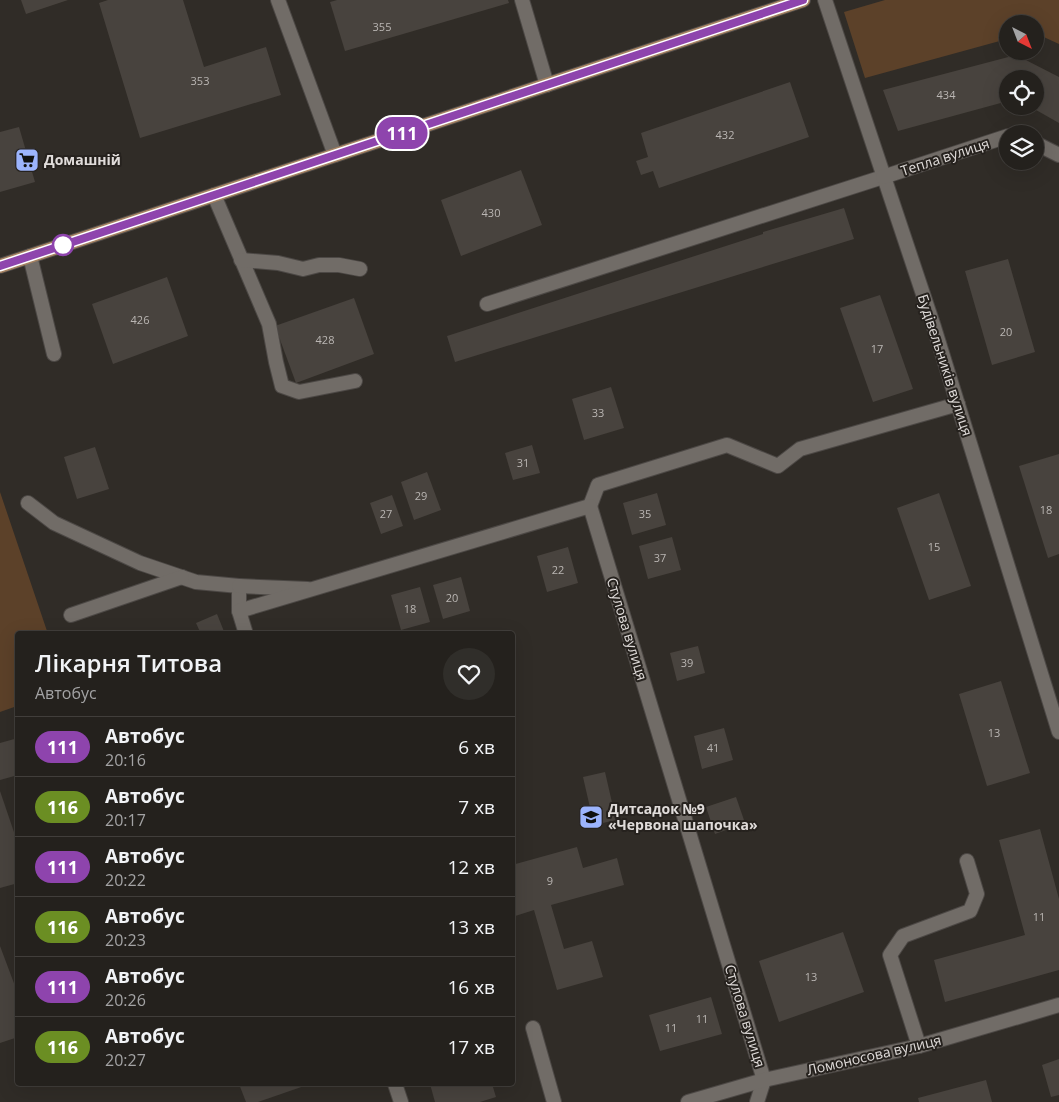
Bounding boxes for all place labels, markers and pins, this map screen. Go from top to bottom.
supermarket icon: Домашній [14,147,40,173]
place label: Домашній [44,150,121,169]
unlabelled marker [52,234,74,256]
place label: Дитсадок №9 «Червона шапочка» [608,799,758,834]
school or university icon: Дитсадок №9 «Червона шапочка» [578,804,604,830]

